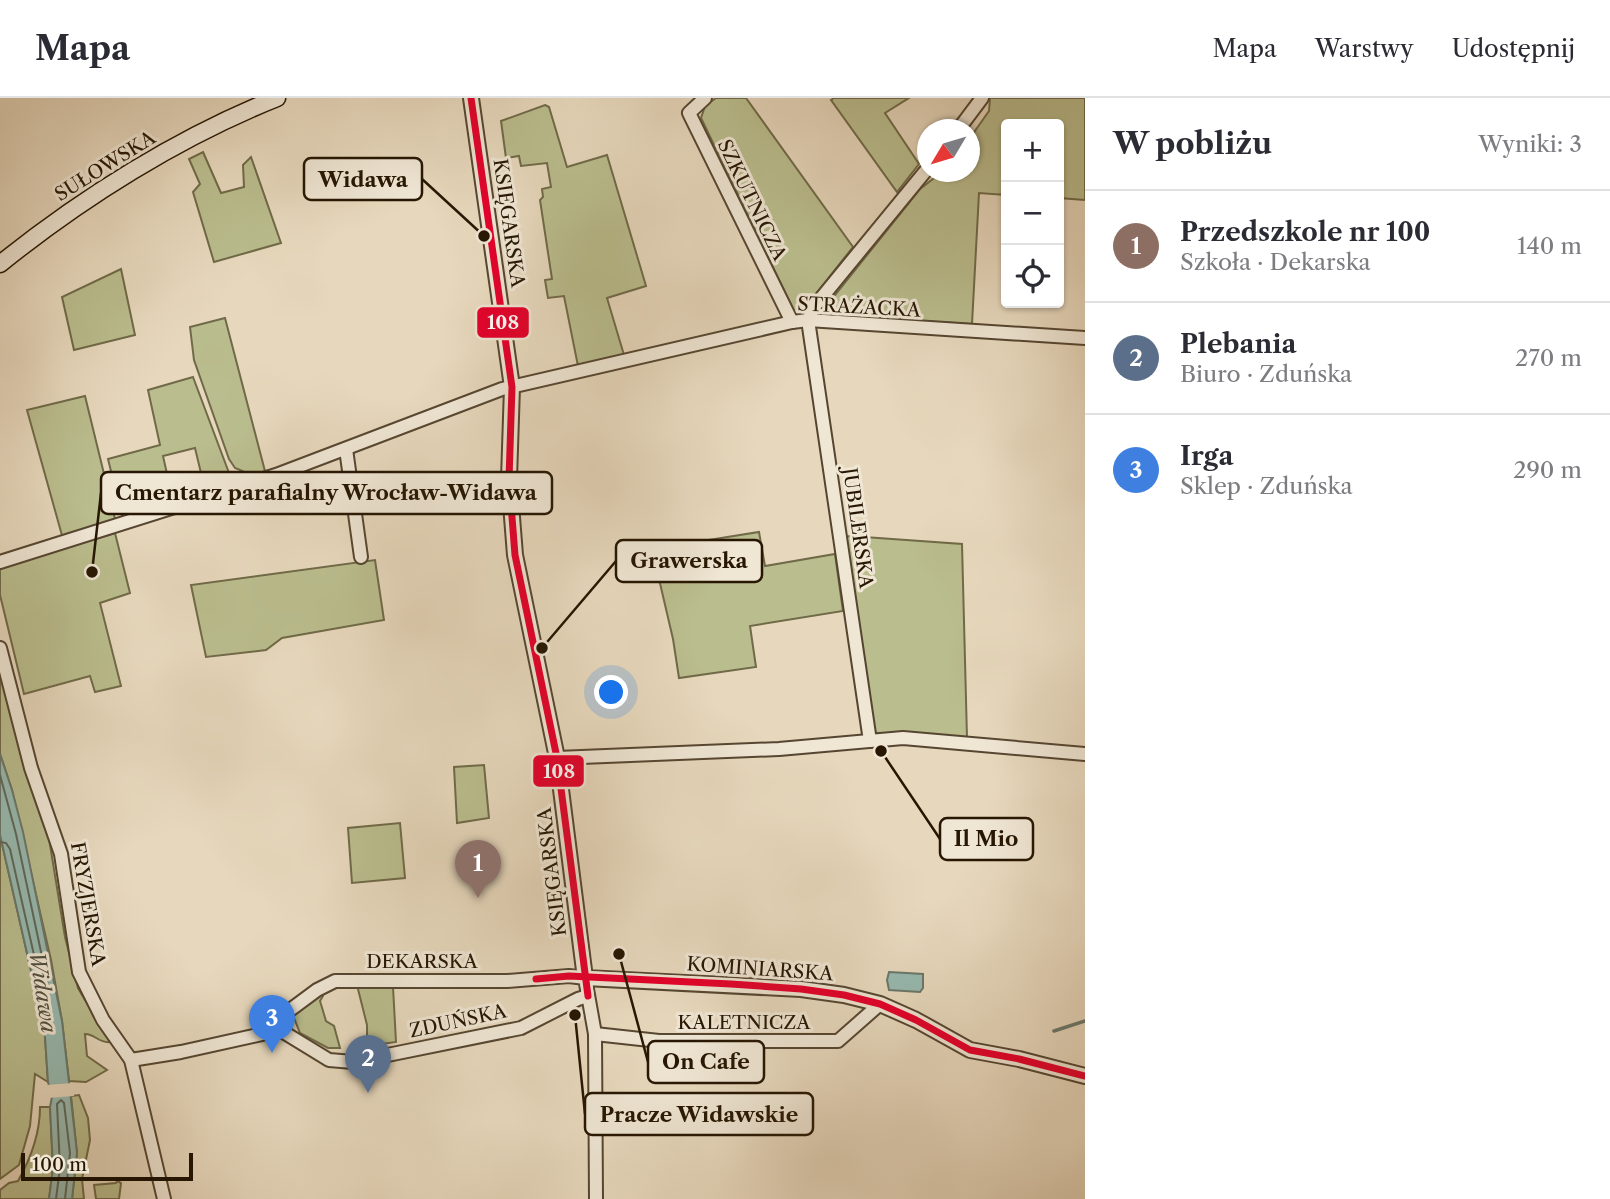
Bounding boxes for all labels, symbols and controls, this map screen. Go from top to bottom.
text: Mapa [35,28,130,69]
text: Mapa [1213,34,1277,63]
text: Warstwy [1315,34,1414,63]
text: Udostępnij [1452,34,1575,63]
north arrow [917,119,980,182]
map controls [1001,119,1064,308]
button: + [1001,119,1064,182]
street label: SUŁOWSKA [50,125,160,206]
text: W pobliżu [1113,125,1272,162]
text: Wyniki: 3 [1478,130,1582,158]
street label: SZKUTNICZA [713,136,792,265]
street label: KSIĘGARSKA [489,157,530,290]
callout: Widawa [304,158,422,200]
text: Widawa [317,167,409,192]
button: − [1001,182,1064,245]
text: Przedszkole nr 100 [1180,216,1430,248]
text: 1 [1131,232,1141,260]
text: 140 m [1517,232,1582,260]
button: locate [1001,245,1064,308]
text: Szkoła · Dekarska [1180,248,1371,276]
street label: STRAŻACKA [797,292,922,322]
line badge: 108 [476,306,530,339]
text: 108 [487,311,519,334]
text: Plebania [1180,328,1297,360]
text: 2 [1129,344,1143,372]
text: 270 m [1515,344,1582,372]
text: Biuro · Zduńska [1180,360,1352,388]
text: Irga [1180,440,1233,472]
text: 3 [1130,456,1143,484]
text: 290 m [1513,456,1582,484]
street label: JUBILERSKA [838,463,878,591]
callout: Cmentarz parafialny Wrocław-Widawa [101,472,552,514]
text: Sklep · Zduńska [1180,472,1353,500]
text: Cmentarz parafialny Wrocław-Widawa [115,480,538,505]
callout: Grawerska [616,540,762,582]
text: Grawerska [630,548,748,573]
your location [594,675,628,709]
line badge: 108 [532,754,585,788]
text: 108 [543,760,575,783]
street label: KSIĘGARSKA [533,805,571,938]
callout: Il Mio [940,818,1033,860]
text: Il Mio [954,826,1018,851]
street label: FRYZJERSKA [66,840,110,969]
pin: 1 [455,840,501,898]
water label: Widawa [24,949,62,1035]
street label: DEKARSKA [366,950,479,973]
street label: KOMINIARSKA [686,952,835,986]
pin: 3 [249,995,295,1053]
street label: ZDUŃSKA [407,999,510,1043]
street label: KALETNICZA [678,1011,811,1034]
pin: 2 [345,1035,391,1093]
callout: On Cafe [648,1041,764,1083]
text: On Cafe [662,1049,750,1074]
callout: Pracze Widawskie [585,1093,813,1135]
text: Pracze Widawskie [600,1102,798,1127]
scale bar [21,1150,192,1182]
text: 100 m [32,1153,87,1176]

